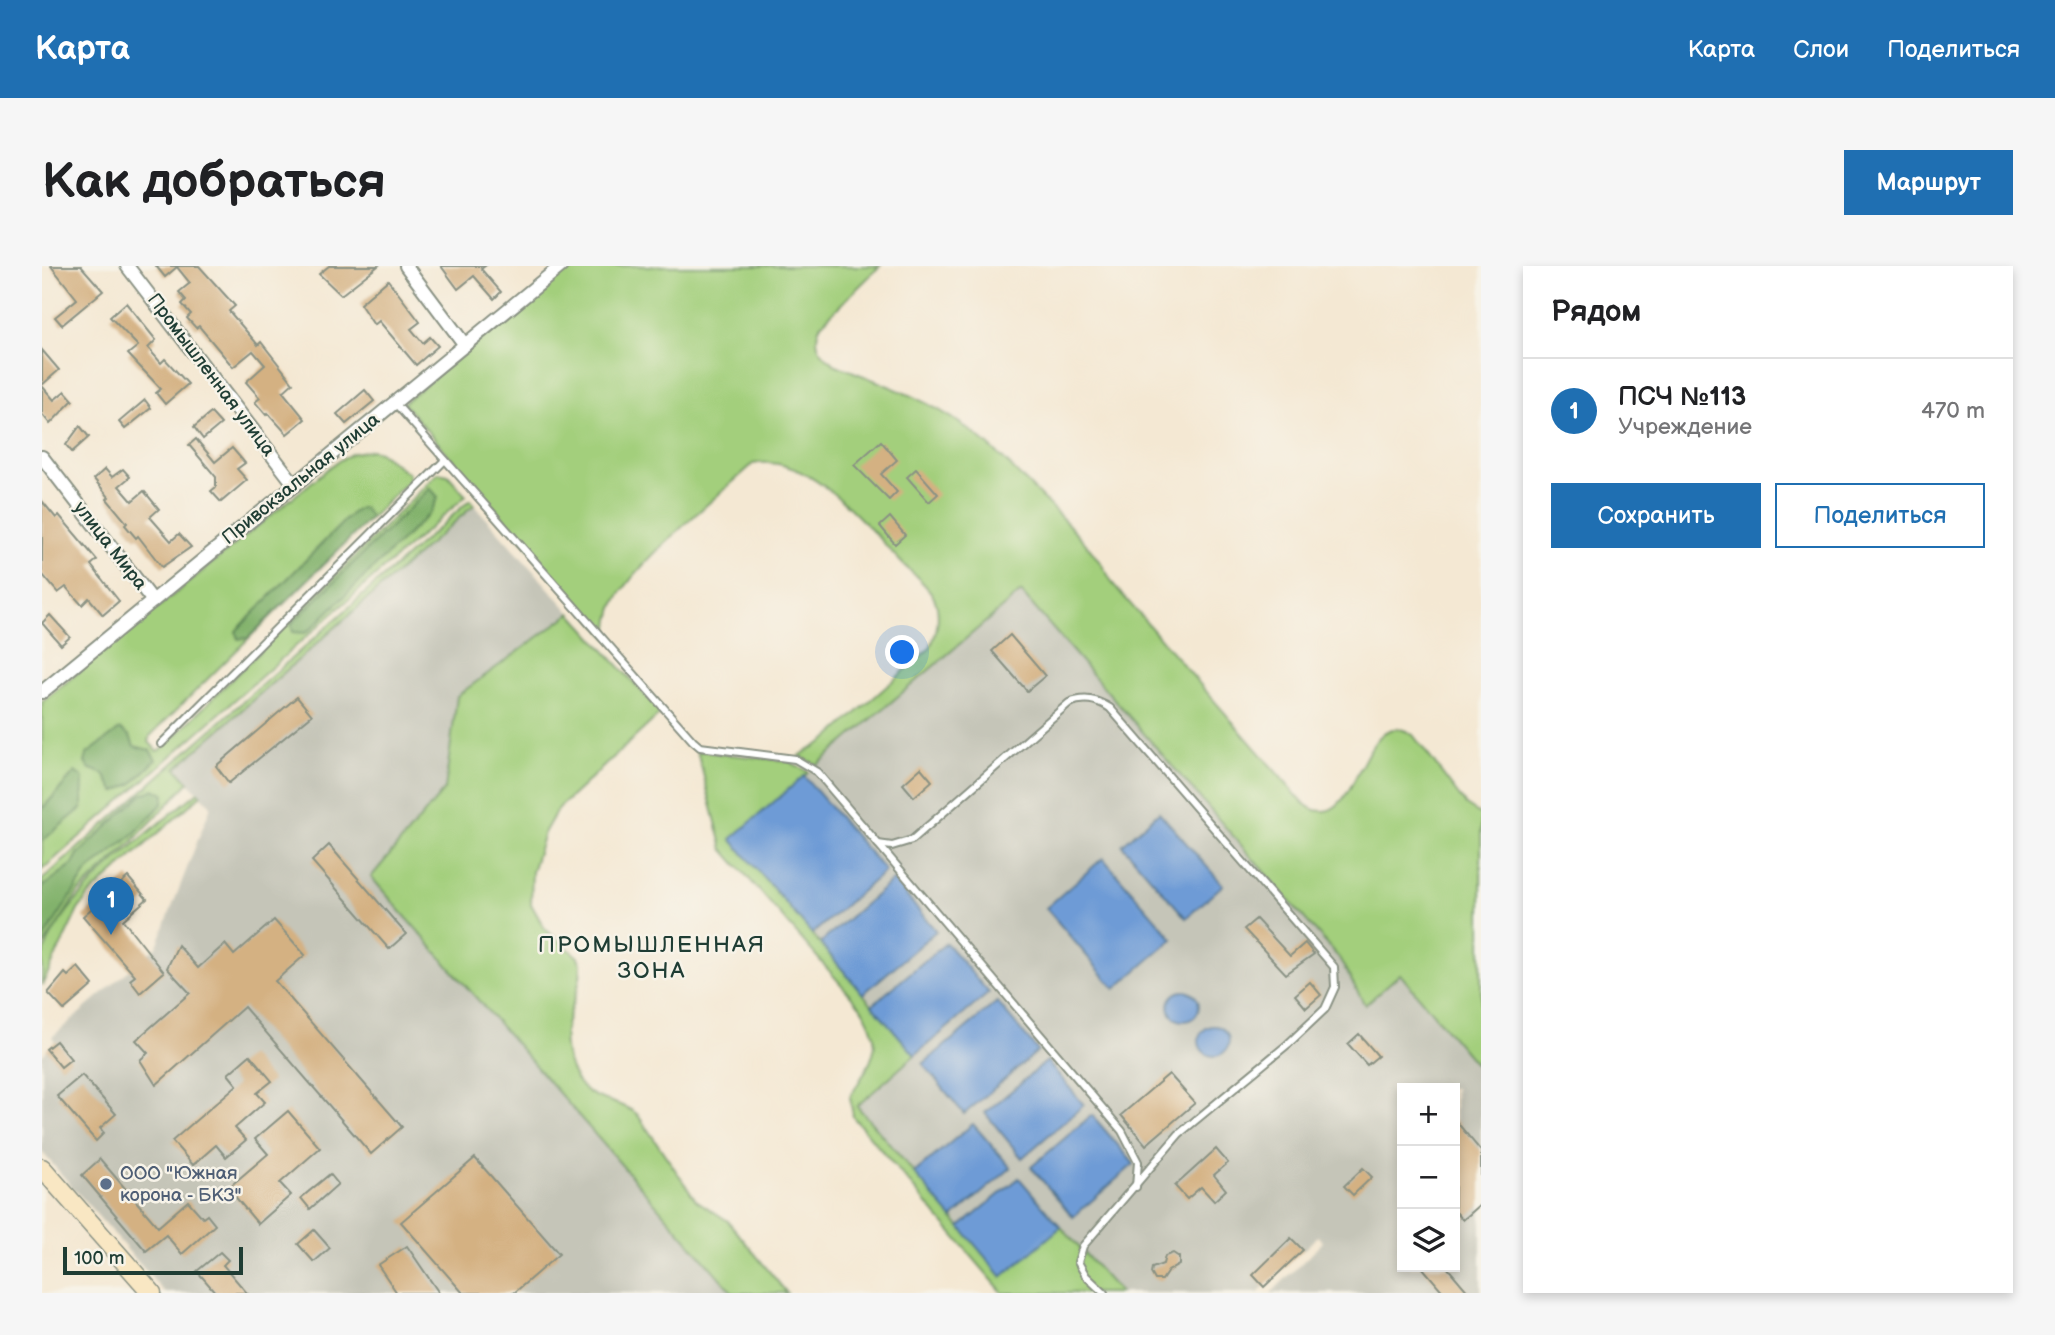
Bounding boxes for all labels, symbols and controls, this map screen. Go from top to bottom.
text: Карта [35,29,130,69]
text: Карта [1688,35,1755,64]
text: Слои [1793,35,1849,64]
text: Поделиться [1887,35,2020,64]
button: Маршрут [1844,150,2013,215]
text: Как добраться [42,153,386,212]
street label: Промышленная улица [142,289,280,461]
text: Рядом [1551,294,1641,330]
text: ПСЧ №113 [1618,382,1746,413]
text: 1 [1569,397,1579,425]
text: 470 m [1921,397,1985,425]
street label: Привокзальная улица [217,408,385,550]
text: Учреждение [1618,413,1752,441]
button: Сохранить [1551,483,1761,548]
button: Поделиться [1775,483,1985,548]
street label: улица Мира [68,497,152,595]
your location [885,635,919,669]
pin: 1 [88,877,134,935]
district label: ПРОМЫШЛЕННАЯ ЗОНА [538,931,766,985]
map controls [1397,1083,1460,1272]
button: + [1397,1083,1460,1146]
button: − [1397,1146,1460,1209]
place label: ООО "Южная корона - БКЗ" [120,1162,242,1207]
marker: ООО "Южная корона - БКЗ" [98,1176,114,1192]
button: layers [1397,1209,1460,1272]
scale bar [63,1244,243,1276]
text: 100 m [74,1247,125,1270]

